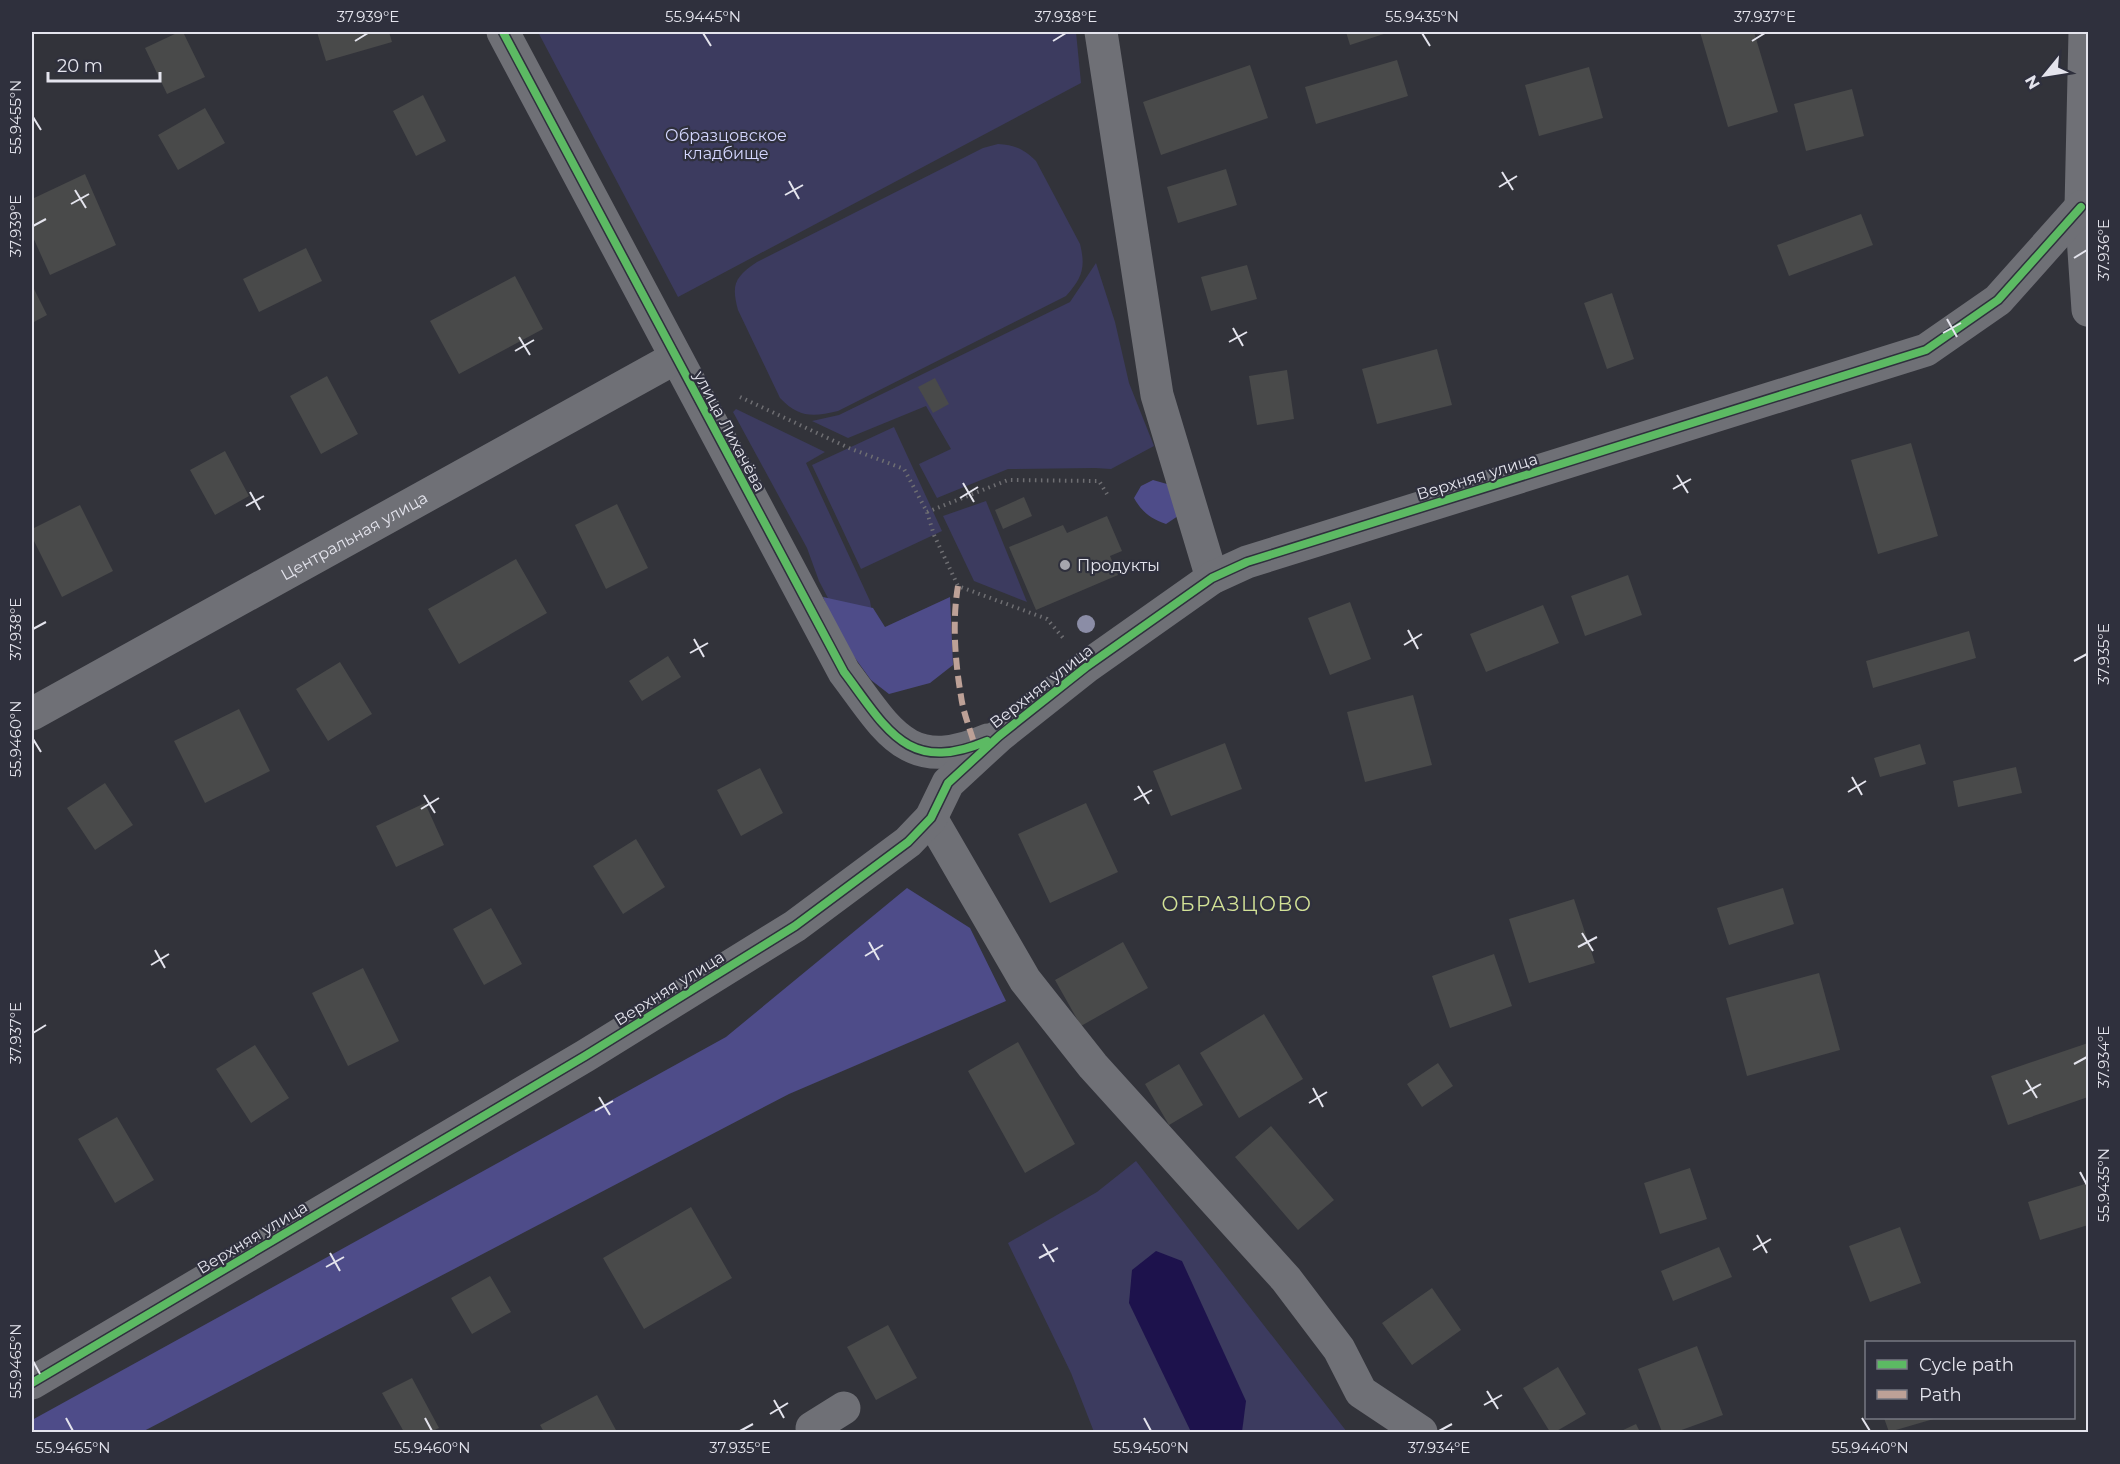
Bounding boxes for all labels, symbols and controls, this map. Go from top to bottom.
text: 37.939°E [337,7,399,26]
text: 55.9445°N [665,7,741,26]
text: 37.938°E [1035,7,1097,26]
text: 55.9435°N [1385,7,1459,26]
text: 37.937°E [1734,7,1796,26]
scale bar [48,45,160,83]
north arrow [2015,45,2075,105]
text: 20 m [57,55,103,77]
text: N [2021,72,2044,93]
text: 55.9455°N [6,80,25,154]
park label: Образцовское кладбище [665,126,787,163]
text: 37.939°E [6,195,25,257]
text: 37.936°E [2094,219,2113,281]
street label: улица Лихачёва [689,367,769,495]
street label: Верхняя улица [1414,449,1540,504]
street label: Центральная улица [278,488,431,584]
place label: Продукты [1077,556,1160,575]
marker: Продукты [1058,558,1072,572]
text: 37.938°E [6,598,25,660]
text: 37.935°E [2094,623,2113,685]
street label: Верхняя улица [986,640,1097,732]
text: 55.9460°N [6,701,25,777]
district label: ОБРАЗЦОВО [1161,892,1313,916]
street label: Верхняя улица [611,947,727,1030]
text: 37.937°E [6,1002,25,1064]
text: 37.934°E [2094,1026,2113,1088]
text: 55.9435°N [2094,1148,2113,1222]
street label: Верхняя улица [194,1197,311,1278]
text: 55.9465°N [6,1323,25,1399]
legend [1865,1341,2075,1419]
text: Cycle path [1919,1354,2014,1376]
text: Path [1919,1384,1962,1406]
text: 55.9465°N [35,1438,111,1457]
text: 55.9460°N [394,1438,470,1457]
text: 37.935°E [709,1438,771,1457]
text: 55.9450°N [1113,1438,1189,1457]
text: 37.934°E [1408,1438,1470,1457]
text: 55.9440°N [1831,1438,1909,1457]

